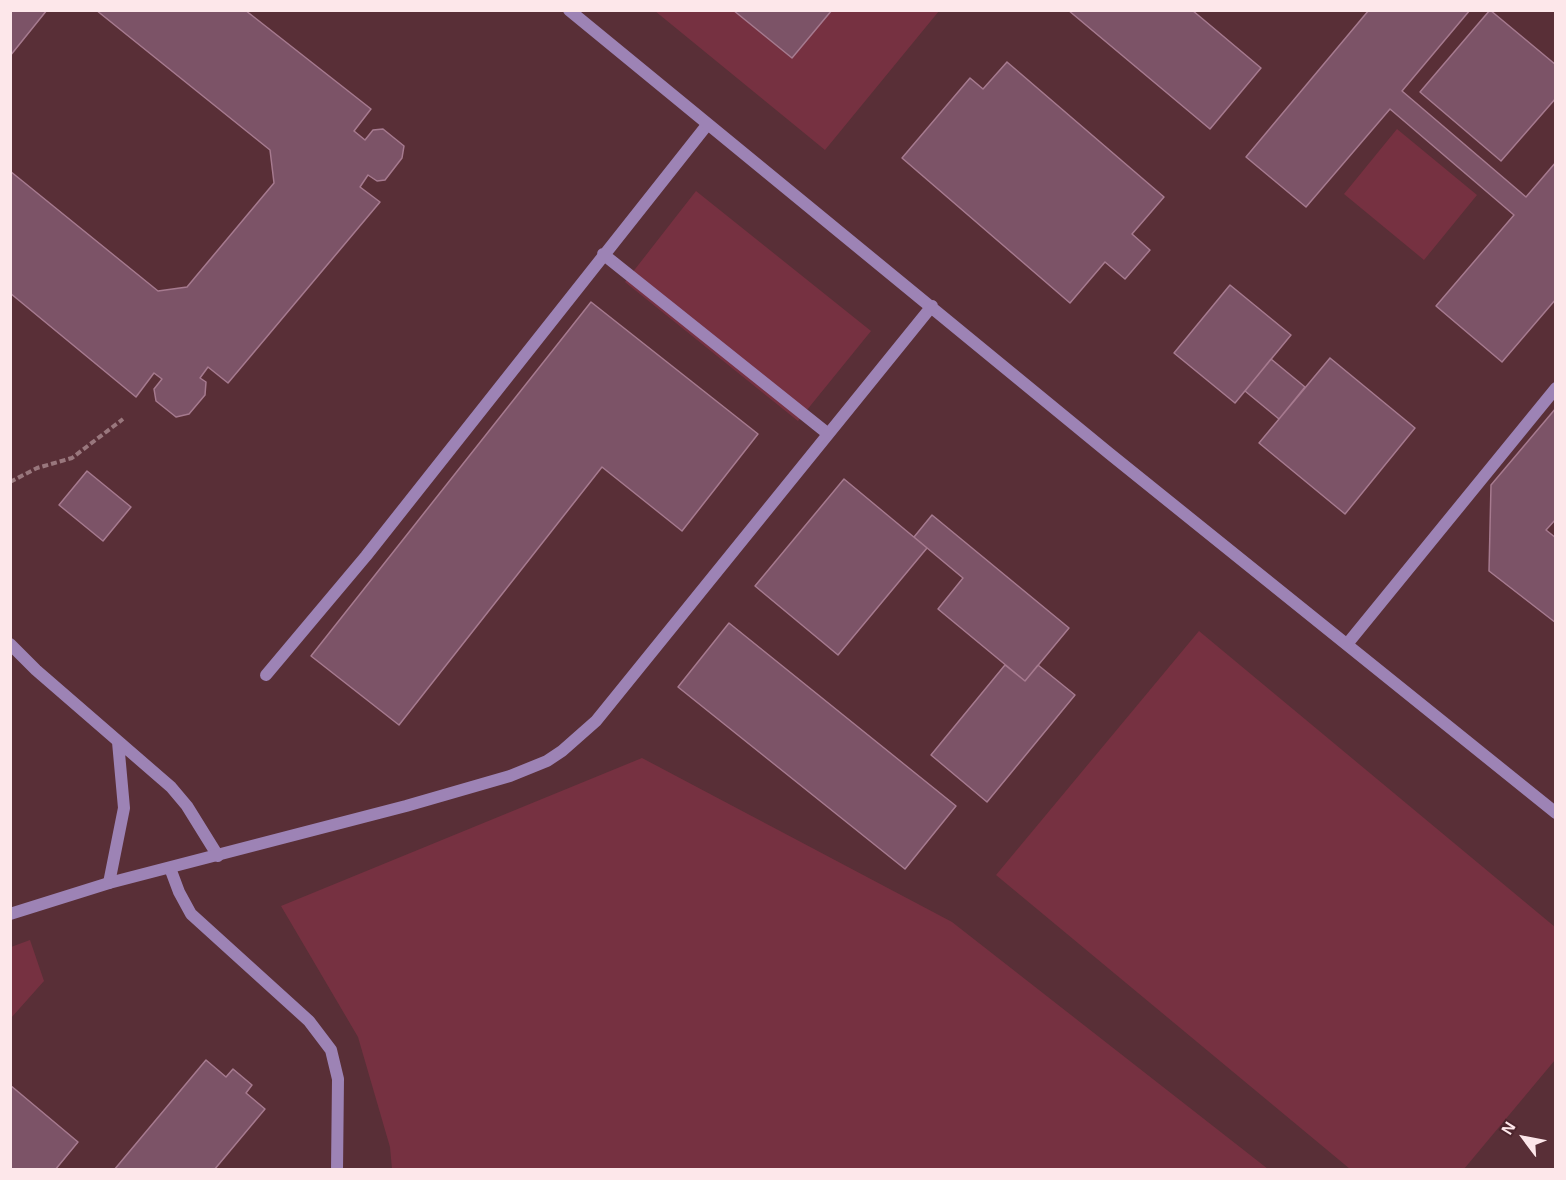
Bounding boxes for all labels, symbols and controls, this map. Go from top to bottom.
north arrow [1494,1108,1554,1168]
text: N [1498,1119,1519,1138]

